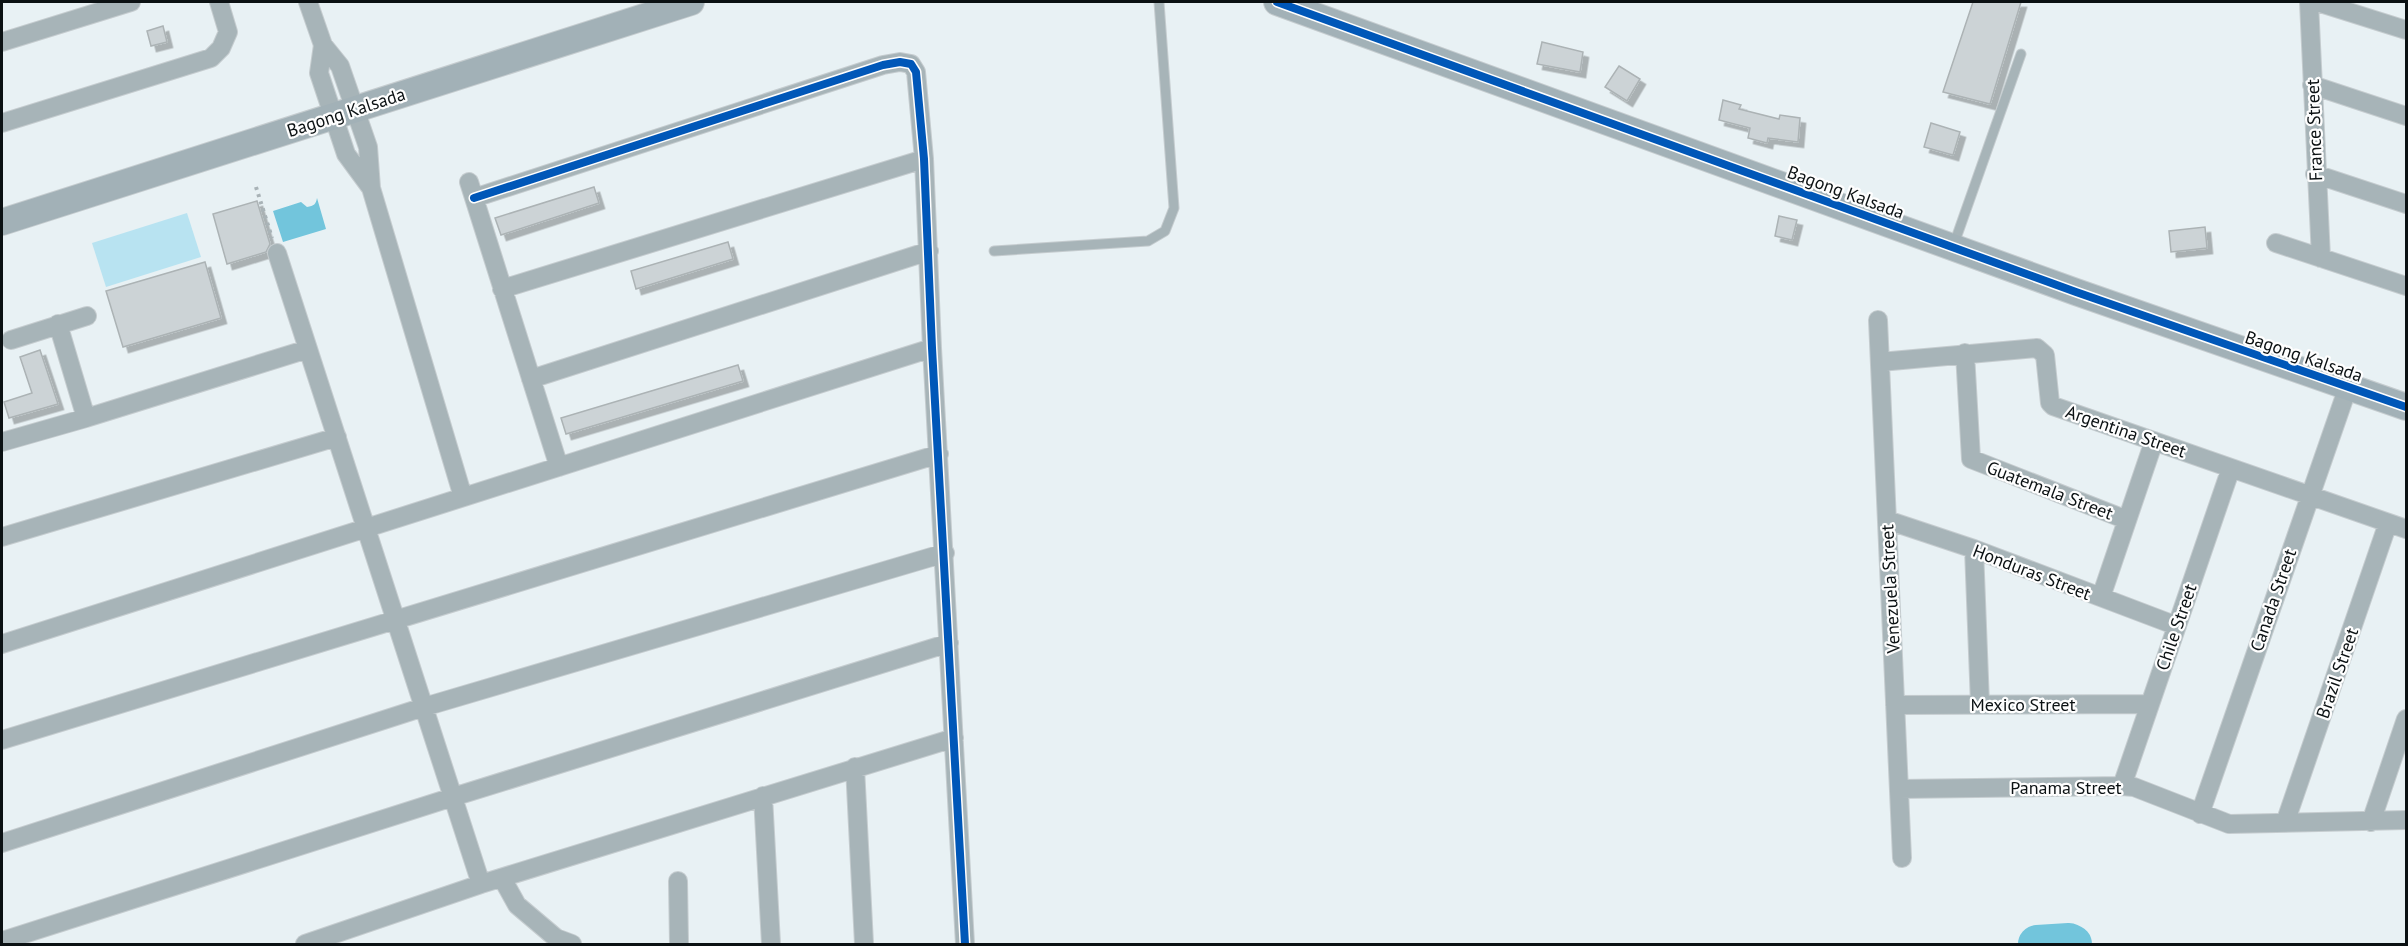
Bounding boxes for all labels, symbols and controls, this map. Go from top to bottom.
street label: France Street [2301,79,2327,181]
street label: Bagong Kalsada [284,82,408,142]
street label: Bagong Kalsada [1784,160,1908,224]
street label: Bagong Kalsada [2242,325,2366,387]
street label: Argentina Street [2063,400,2189,462]
street label: Guatemala Street [1984,455,2116,525]
street label: Venezuela Street [1875,524,1905,655]
street label: Honduras Street [1970,539,2094,605]
street label: Canada Street [2245,546,2301,654]
street label: Chile Street [2150,581,2202,673]
street label: Brazil Street [2311,625,2363,721]
street label: Mexico Street [1970,693,2076,716]
street label: Panama Street [2010,776,2122,799]

